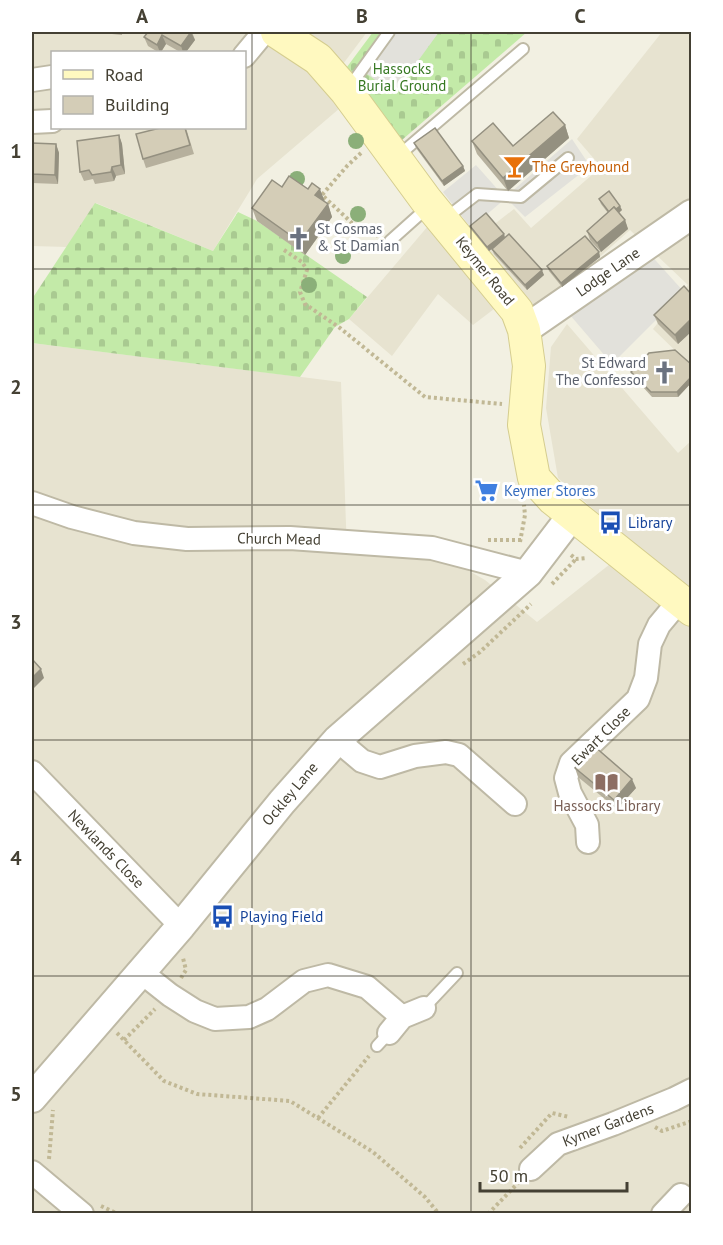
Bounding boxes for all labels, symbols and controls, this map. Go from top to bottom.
text: A [136,3,149,29]
text: B [356,3,368,29]
text: C [574,3,586,29]
legend [51,51,246,129]
park label: Hassocks Burial Ground [358,59,446,95]
text: Road [105,63,143,86]
text: Building [105,93,169,116]
text: 1 [10,138,22,164]
bar icon: The Greyhound [501,154,527,180]
place label: The Greyhound [532,157,629,176]
place label: St Cosmas & St Damian [317,219,399,255]
church icon: St Cosmas & St Damian [286,225,312,251]
street label: Keymer Road [452,232,519,309]
street label: Lodge Lane [572,243,643,300]
place label: St Edward The Confessor [556,353,646,389]
church icon: St Edward The Confessor [651,359,677,385]
text: 2 [10,374,22,400]
supermarket icon: Keymer Stores [473,478,499,504]
place label: Keymer Stores [504,481,596,500]
bus stop icon: Library [597,510,623,536]
place label: Library [628,513,673,532]
street label: Church Mead [237,528,321,549]
text: 3 [10,609,22,635]
street label: Ewart Close [567,702,634,769]
street label: Ockley Lane [258,758,322,829]
library icon: Hassocks Library [594,769,620,795]
place label: Hassocks Library [554,796,660,815]
street label: Newlands Close [64,805,149,892]
text: 4 [10,845,22,871]
bus stop icon: Playing Field [209,904,235,930]
place label: Playing Field [240,907,323,926]
text: 5 [10,1081,22,1107]
street label: Kymer Gardens [560,1098,656,1151]
scale bar [480,1155,627,1193]
text: 50 m [489,1164,528,1187]

